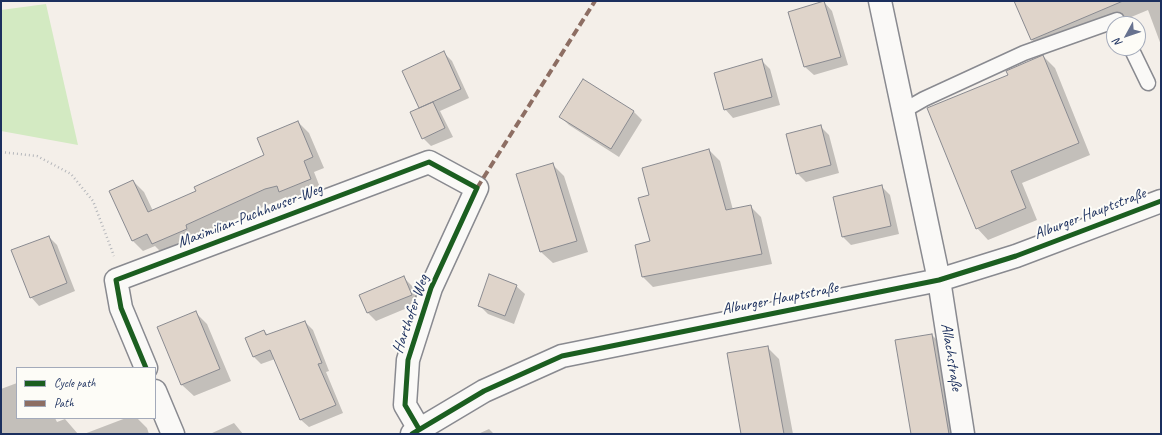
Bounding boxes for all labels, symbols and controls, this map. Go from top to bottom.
north arrow [1106,16,1146,56]
text: N [1110,36,1125,50]
street label: Maximilian-Puchhauser-Weg [175,179,325,253]
street label: Alburger Hauptstraße [1032,184,1148,244]
street label: Harthofer Weg [389,272,433,356]
street label: Alburger Hauptstraße [720,278,840,320]
street label: Allachstraße [936,322,966,392]
legend [16,367,156,419]
text: Cycle path [54,375,96,391]
text: Path [54,395,74,411]

